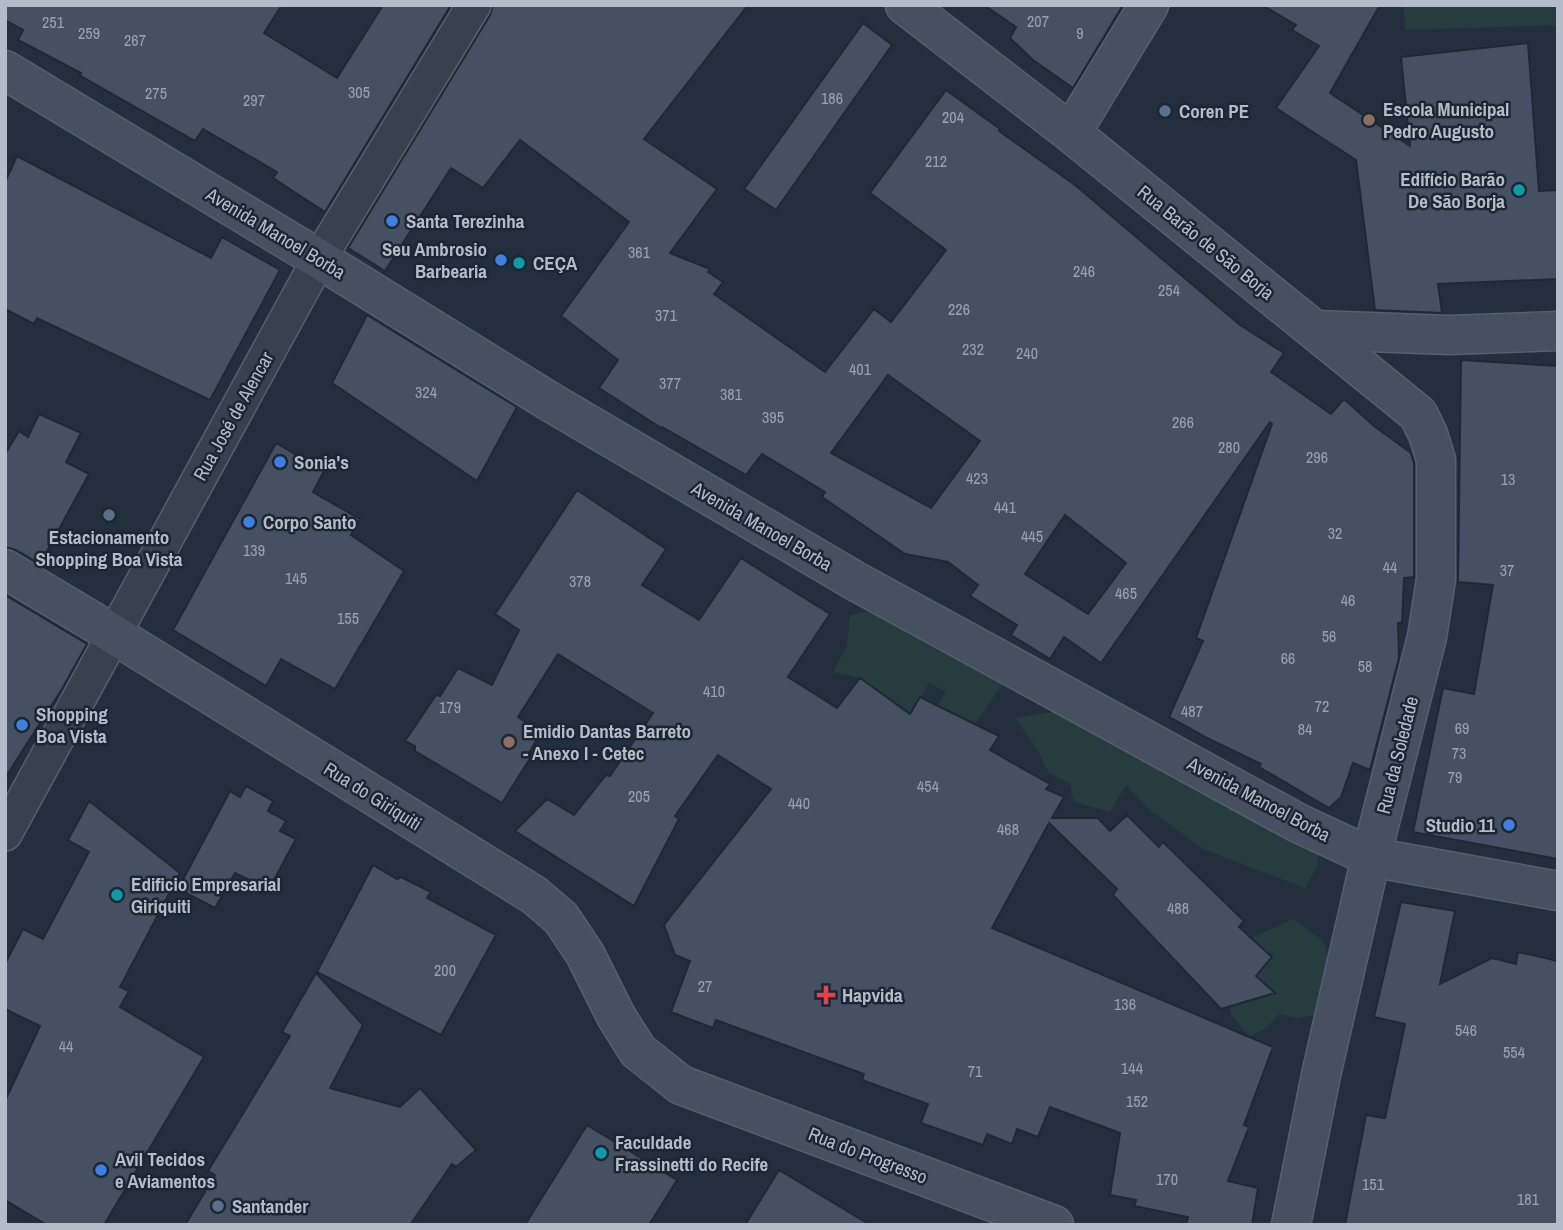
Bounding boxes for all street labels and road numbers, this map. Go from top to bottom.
street label: Rua Barão de São Borja [1132,179,1280,305]
street label: Avenida Manoel Borba [201,181,351,285]
street label: Rua José de Alencar [187,346,280,485]
street label: Avenida Manoel Borba [686,475,837,577]
street label: Rua da Soledade [1370,693,1424,817]
street label: Avenida Manoel Borba [1182,750,1335,848]
street label: Rua do Giriquiti [319,756,427,836]
street label: Rua do Progresso [805,1120,931,1190]

